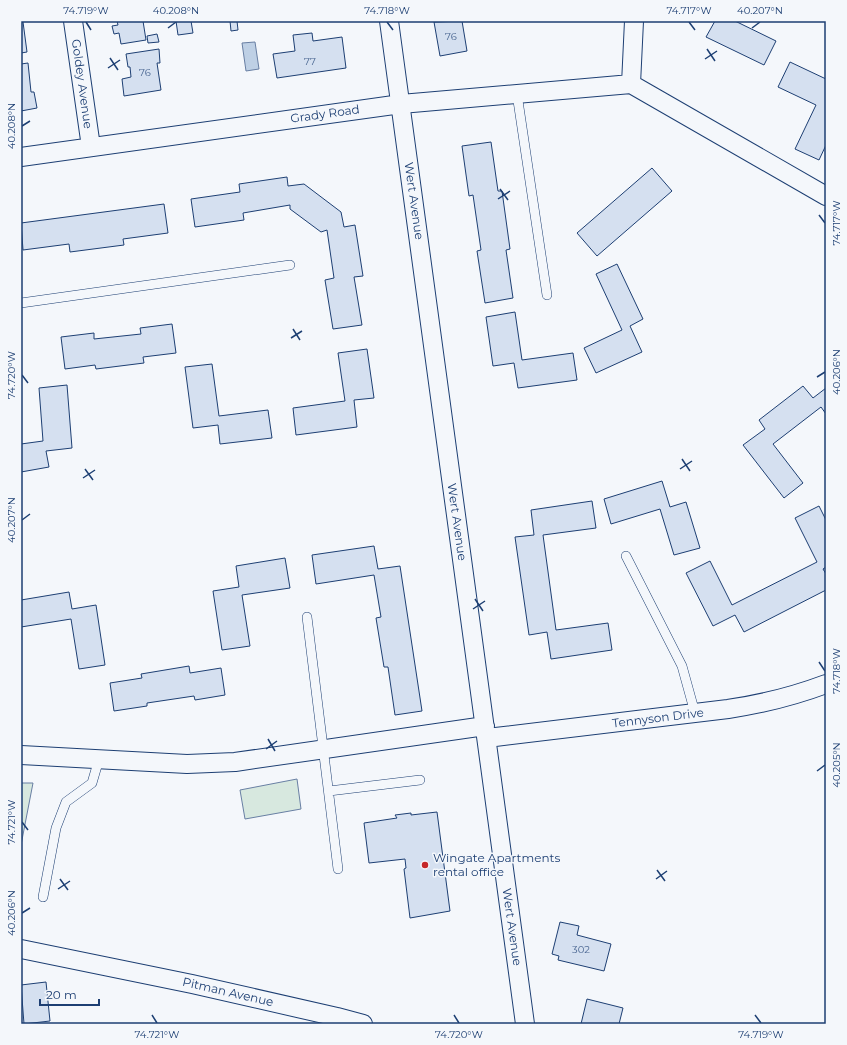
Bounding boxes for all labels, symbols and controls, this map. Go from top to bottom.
text: 74.719°W [63,4,109,17]
text: 40.208°N [153,4,199,17]
text: 74.718°W [364,4,410,17]
text: 74.717°W [666,4,712,17]
text: 40.207°N [737,4,783,17]
house number: 76 [445,30,457,43]
street label: Goldey Avenue [69,38,96,130]
house number: 77 [304,55,316,68]
house number: 76 [139,66,151,79]
street label: Grady Road [289,101,361,126]
text: 40.208°N [5,103,18,149]
street label: Wert Avenue [402,161,427,241]
text: 74.717°W [830,200,843,246]
text: 40.206°N [830,349,843,395]
text: 74.720°W [5,351,18,399]
street label: Wert Avenue [445,482,470,562]
text: 40.207°N [5,497,18,543]
text: 74.718°W [830,648,843,694]
street label: Tennyson Drive [611,704,704,731]
text: 40.205°N [830,742,843,788]
text: 74.721°W [5,800,18,844]
place label: Wingate Apartments rental office [433,850,560,879]
marker: Wingate Apartments rental office [420,860,430,870]
street label: Wert Avenue [500,887,525,967]
text: 40.206°N [5,890,18,936]
house number: 302 [572,943,590,956]
street label: Pitman Avenue [181,974,275,1009]
scale bar [40,981,99,1007]
text: 20 m [46,987,77,1002]
text: 74.721°W [135,1028,179,1041]
text: 74.720°W [435,1028,483,1041]
text: 74.719°W [738,1028,784,1041]

